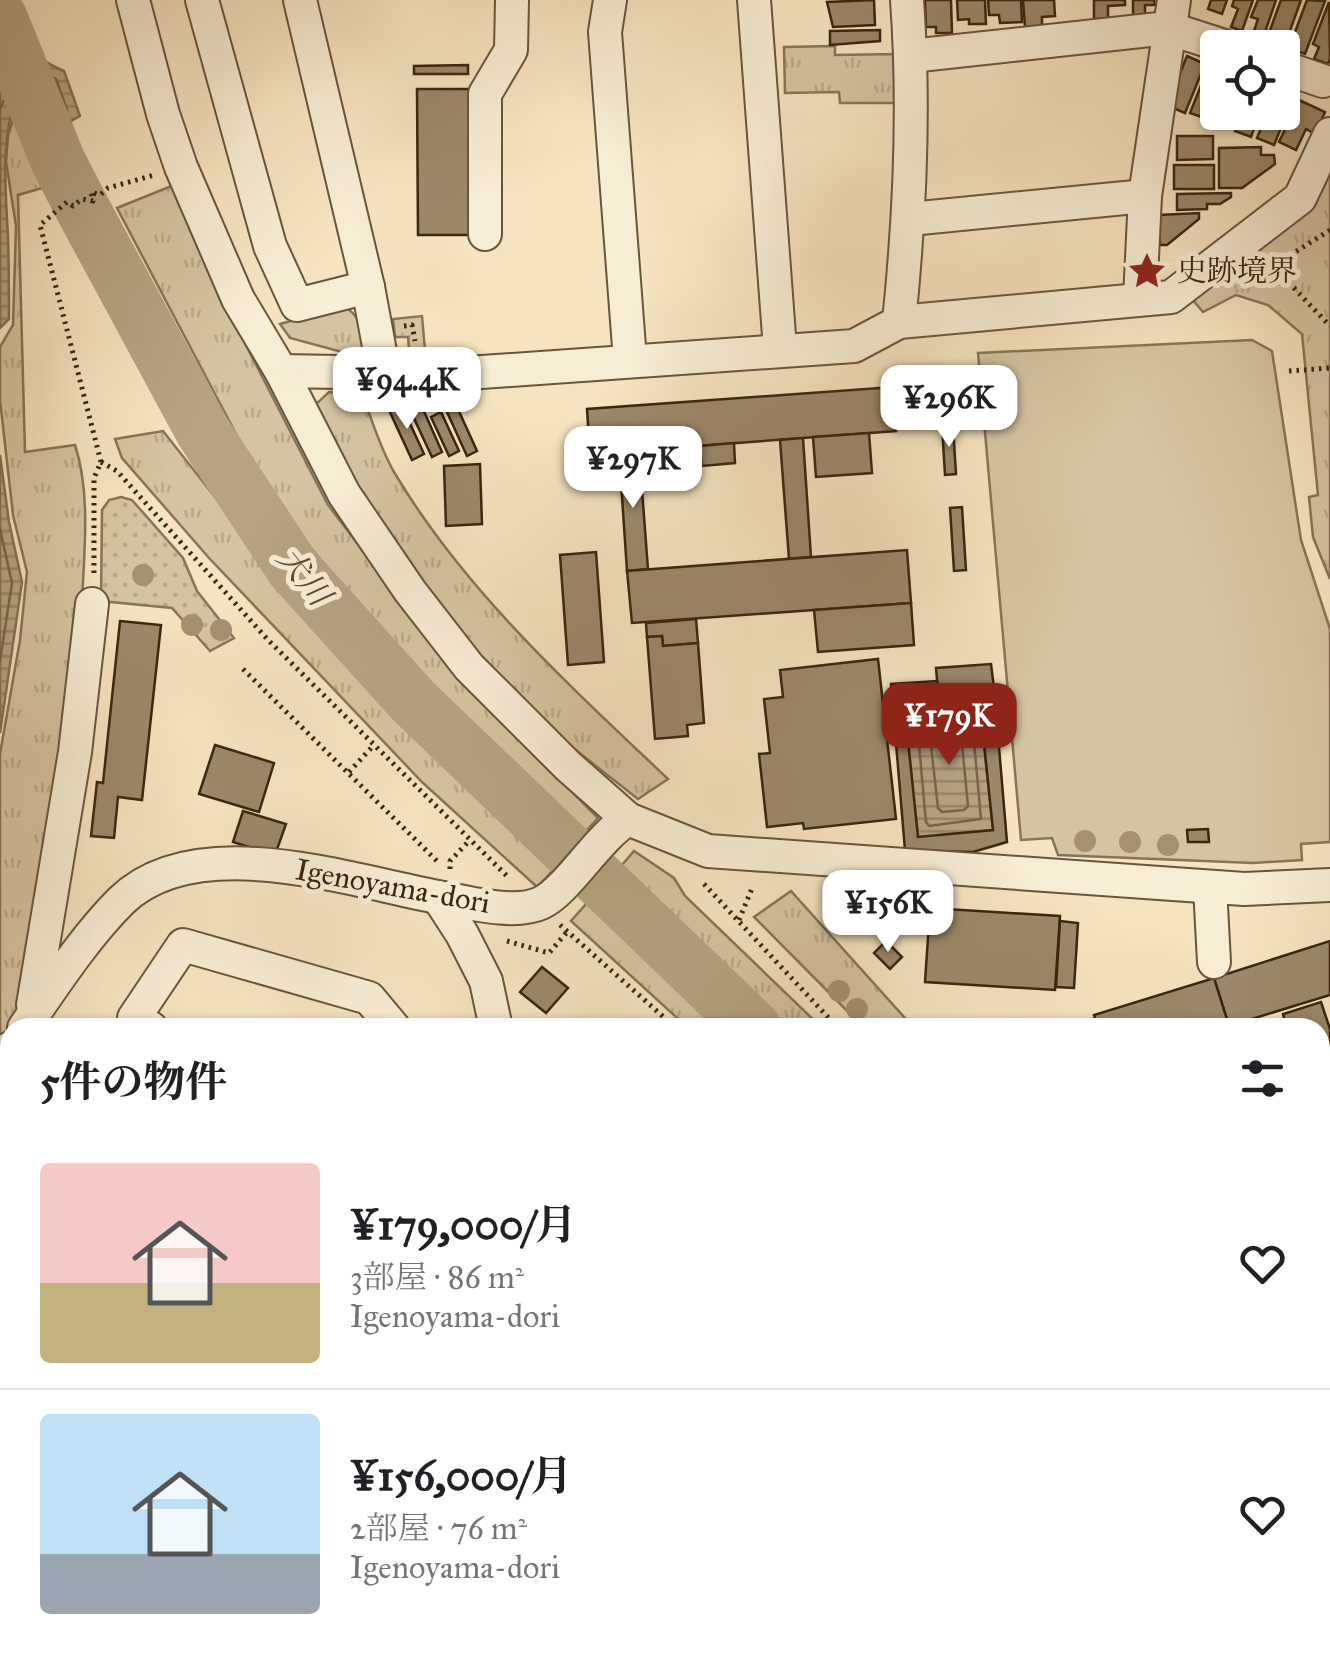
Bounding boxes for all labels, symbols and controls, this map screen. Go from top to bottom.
map controls [1200,30,1300,130]
button: locate [1200,30,1300,130]
place icon: 史跡境界 [1126,250,1168,292]
place label: 史跡境界 [1177,253,1297,289]
pin: ¥94.4K [326,347,488,432]
text: ¥94.4K [355,360,459,399]
pin: ¥296K [879,365,1019,450]
text: ¥296K [902,378,996,417]
pin: ¥297K [563,426,703,511]
text: ¥297K [586,439,680,478]
water label: 犬川 [268,539,341,616]
pin: ¥179K [879,683,1019,768]
text: ¥179K [904,696,994,735]
street label: Igenoyama-dori [293,851,493,921]
pin: ¥156K [818,870,958,955]
text: ¥156K [844,883,932,922]
icon: filters [1235,1051,1290,1106]
text: 5件の物件 [40,1056,228,1108]
text: ¥179,000/月 [350,1199,577,1251]
icon: home [120,1203,240,1323]
icon: heart [1235,1236,1290,1291]
text: 3部屋 · 86 m² [350,1258,524,1297]
text: Igenoyama-dori [350,1297,560,1336]
text: ¥156,000/月 [350,1450,572,1502]
icon: home [120,1454,240,1574]
icon: heart [1235,1487,1290,1542]
text: 2部屋 · 76 m² [350,1509,527,1548]
text: Igenoyama-dori [350,1548,560,1587]

